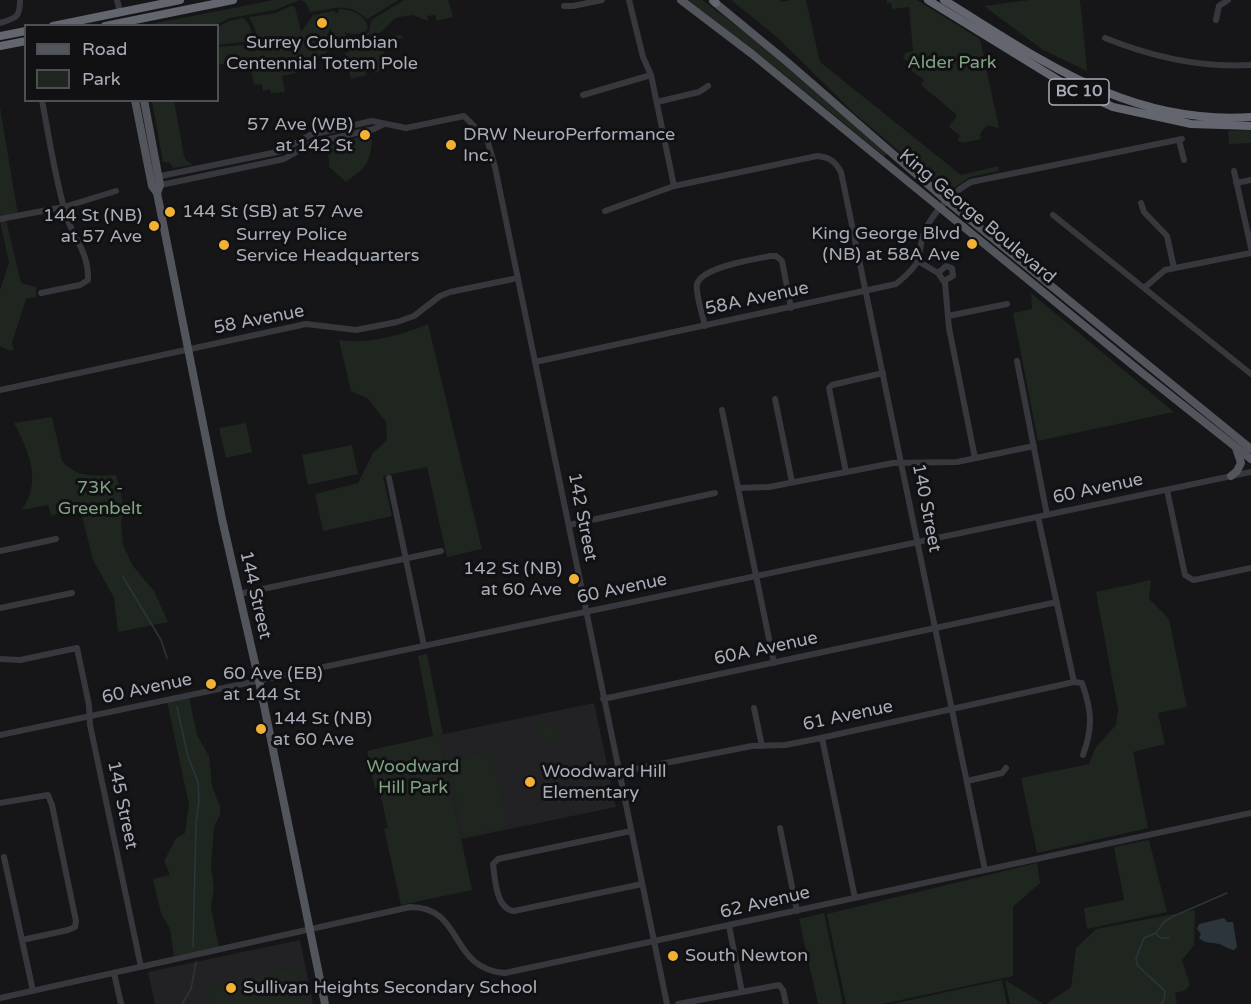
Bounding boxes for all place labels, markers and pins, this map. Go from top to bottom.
marker: Surrey Columbian Centennial Totem Pole [315,16,329,30]
place label: Surrey Columbian Centennial Totem Pole [226,32,418,74]
place label: 57 Ave (WB) at 142 St [247,114,353,156]
place label: DRW NeuroPerformance Inc. [463,124,675,166]
marker: 57 Ave (WB) at 142 St [358,128,372,142]
marker: DRW NeuroPerformance Inc. [444,138,458,152]
place label: 144 St (SB) at 57 Ave [182,201,363,223]
place label: 144 St (NB) at 57 Ave [43,205,142,248]
marker: 144 St (SB) at 57 Ave [163,205,177,219]
marker: 144 St (NB) at 57 Ave [147,219,161,233]
place label: King George Blvd (NB) at 58A Ave [811,223,960,266]
place label: Surrey Police Service Headquarters [236,224,419,266]
marker: King George Blvd (NB) at 58A Ave [965,237,979,251]
marker: Surrey Police Service Headquarters [217,238,231,252]
place label: 142 St (NB) at 60 Ave [463,558,562,600]
marker: 142 St (NB) at 60 Ave [567,572,581,586]
place label: 60 Ave (EB) at 144 St [223,663,323,706]
marker: 60 Ave (EB) at 144 St [204,677,218,691]
place label: 144 St (NB) at 60 Ave [273,708,372,750]
marker: 144 St (NB) at 60 Ave [254,722,268,736]
place label: Woodward Hill Elementary [542,761,666,804]
marker: Woodward Hill Elementary [523,775,537,789]
place label: South Newton [685,945,808,967]
marker: South Newton [666,949,680,963]
place label: Sullivan Heights Secondary School [243,977,537,999]
marker: Sullivan Heights Secondary School [224,981,238,995]

